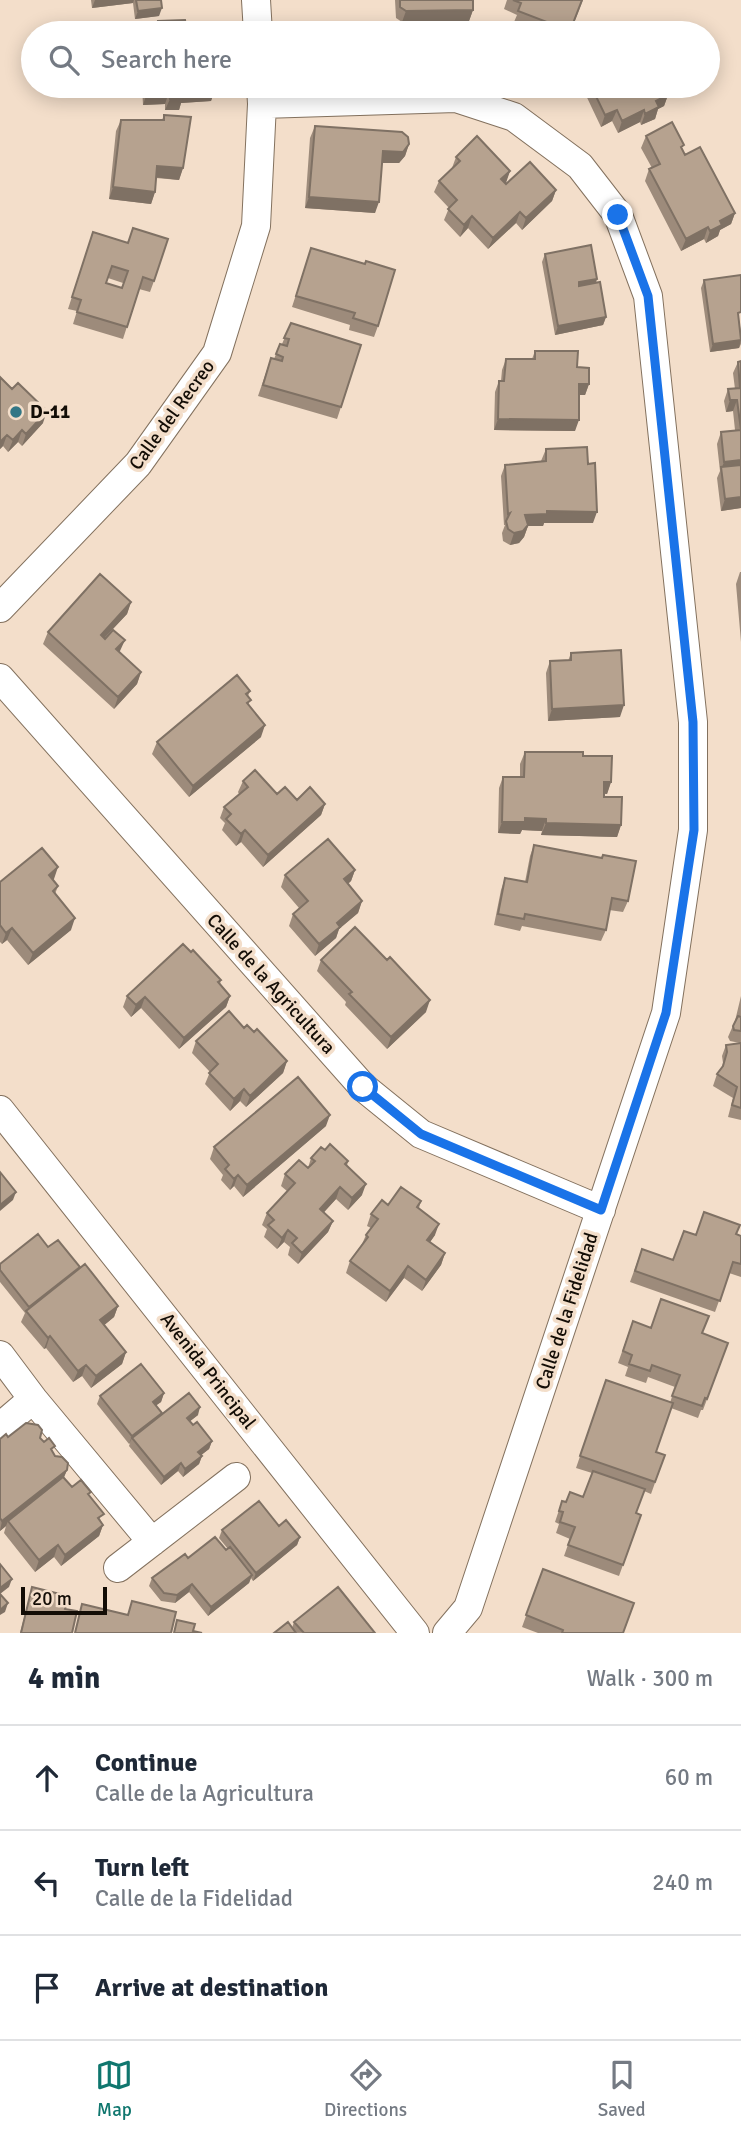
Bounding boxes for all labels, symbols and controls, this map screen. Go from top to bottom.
search box [21,21,720,98]
icon: search [45,41,83,79]
text: Search here [101,44,232,76]
route end [602,199,633,230]
street label: Calle del Recreo [124,355,220,475]
place label: D-11 [30,400,70,424]
marker: D-11 [8,404,24,420]
street label: Calle de la Agricultura [202,909,340,1059]
route start [347,1071,378,1102]
street label: Calle de la Fidelidad [530,1230,604,1392]
street label: Avenida Principal [155,1308,261,1434]
scale bar [21,1584,107,1616]
text: 20 m [32,1587,72,1611]
text: 4 min [28,1660,100,1697]
text: Walk · 300 m [587,1664,713,1693]
text: Continue [95,1747,197,1779]
icon: ahead [28,1759,66,1797]
text: 60 m [665,1763,713,1792]
text: Calle de la Agricultura [95,1779,314,1808]
text: Turn left [95,1852,189,1884]
icon: left [28,1864,66,1902]
text: 240 m [652,1868,713,1897]
text: Calle de la Fidelidad [95,1884,293,1913]
icon: arrive [28,1969,66,2007]
text: Arrive at destination [95,1972,328,2004]
tab: Map [95,2056,133,2122]
tab: Directions [324,2056,407,2122]
tab: Saved [598,2056,646,2122]

